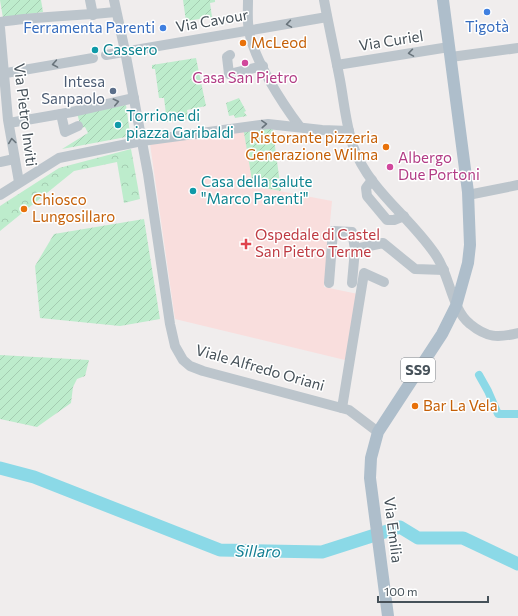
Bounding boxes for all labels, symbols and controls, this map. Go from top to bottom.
street label: Via Cavour [174,5,250,35]
marker: Tigotà [482,7,492,17]
place label: Tigotà [465,17,509,35]
place label: Ferramenta Parenti [23,18,155,36]
one-way arrow [286,19,292,28]
marker: Ferramenta Parenti [158,23,168,33]
street label: Via Curiel [357,26,424,54]
place label: McLeod [251,33,307,51]
marker: McLeod [238,38,248,48]
place label: Cassero [103,40,157,58]
marker: Cassero [90,45,100,55]
one-way arrow [408,48,414,57]
marker: Casa San Pietro [240,58,250,68]
one-way arrow [51,60,58,68]
street label: Via Pietro Inviti [11,62,41,168]
place label: Casa San Pietro [192,68,298,86]
place label: Intesa Sanpaolo [41,72,105,107]
marker: Intesa Sanpaolo [108,86,118,96]
one-way arrow [112,98,119,107]
place label: Torrione di piazza Garibaldi [126,106,234,141]
marker: Torrione di piazza Garibaldi [113,120,123,130]
one-way arrow [261,120,267,129]
place label: Ristorante pizzeria Generazione Wilma [245,128,378,163]
one-way arrow [8,138,17,144]
marker: Ristorante pizzeria Generazione Wilma [381,142,391,152]
place label: Albergo Due Portoni [398,148,480,183]
marker: Albergo Due Portoni [385,162,395,172]
place label: Casa della salute "Marco Parenti" [201,172,312,207]
marker: Casa della salute "Marco Parenti" [188,186,198,196]
place label: Chiosco Lungosillaro [32,190,115,225]
marker: Chiosco Lungosillaro [19,204,29,214]
place label: Ospedale di Castel San Pietro Terme [255,225,380,260]
marker: Ospedale di Castel San Pietro Terme [240,238,252,250]
street label: Viale Alfredo Oriani [194,340,327,394]
road number: SS9 [401,358,435,382]
place label: Bar La Vela [423,396,498,414]
marker: Bar La Vela [410,401,420,411]
street label: Via Emilia [381,496,407,564]
water label: Sillaro [235,541,281,560]
scale bar [378,578,488,604]
text: 100 m [384,584,418,598]

